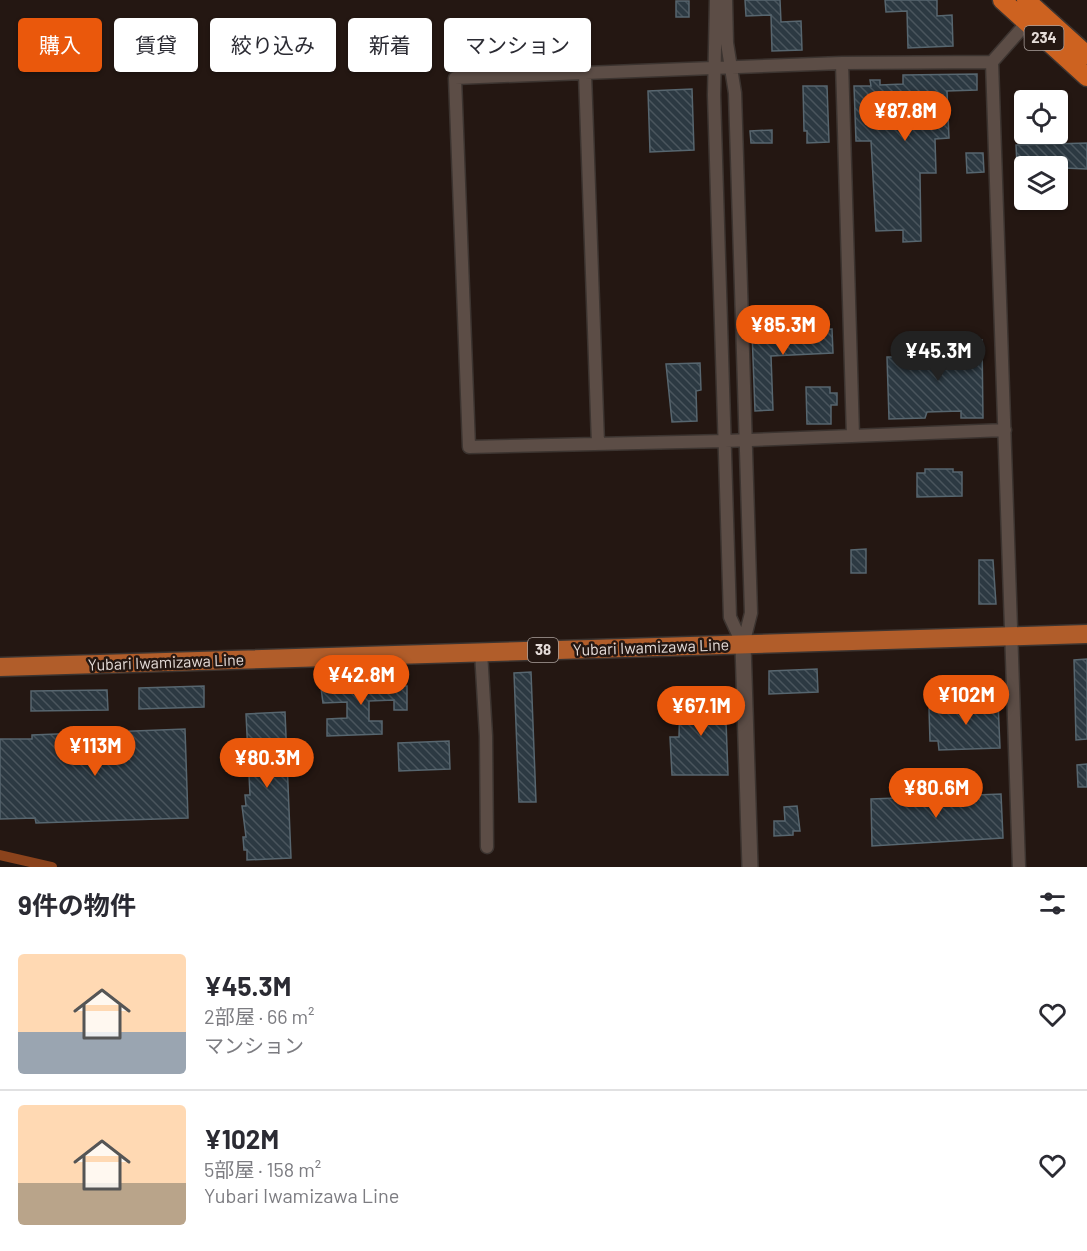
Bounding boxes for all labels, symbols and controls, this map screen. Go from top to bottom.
chip: 購入 [18,18,102,72]
chip: 賃貸 [114,18,198,72]
chip: 絞り込み [210,18,336,72]
chip: 新着 [348,18,432,72]
chip: マンション [444,18,591,72]
road number: 234 [1024,26,1064,50]
map controls [1014,90,1068,210]
button: locate [1014,90,1068,144]
pin: ¥87.8M [856,91,954,142]
text: ¥87.8M [873,98,937,122]
button: layers [1014,156,1068,210]
pin: ¥85.3M [734,305,832,356]
text: ¥85.3M [750,312,816,336]
pin: ¥45.3M [889,331,987,382]
text: ¥45.3M [904,338,972,362]
street label: Yubari Iwamizawa Line [573,634,729,659]
road number: 38 [528,638,558,662]
street label: Yubari Iwamizawa Line [88,649,244,674]
pin: ¥42.8M [312,655,410,706]
text: ¥42.8M [327,662,395,686]
pin: ¥102M [924,675,1008,726]
text: ¥102M [937,682,995,706]
pin: ¥67.1M [652,686,750,737]
text: ¥67.1M [671,693,731,717]
pin: ¥113M [53,726,137,777]
text: ¥113M [68,733,122,757]
pin: ¥80.3M [218,738,316,789]
text: ¥80.3M [234,745,300,769]
pin: ¥80.6M [887,768,985,819]
text: ¥80.6M [903,775,969,799]
icon: filters [1036,887,1069,920]
text: 9件の物件 [18,889,136,920]
text: ¥45.3M [204,970,291,1001]
icon: home [66,978,138,1050]
icon: heart [1036,998,1069,1031]
text: 2部屋 · 66 m² [204,1004,315,1028]
text: マンション [204,1033,304,1057]
text: ¥102M [204,1123,279,1154]
icon: home [66,1129,138,1201]
icon: heart [1036,1149,1069,1182]
text: 5部屋 · 158 m² [204,1157,321,1181]
text: Yubari Iwamizawa Line [204,1183,399,1207]

